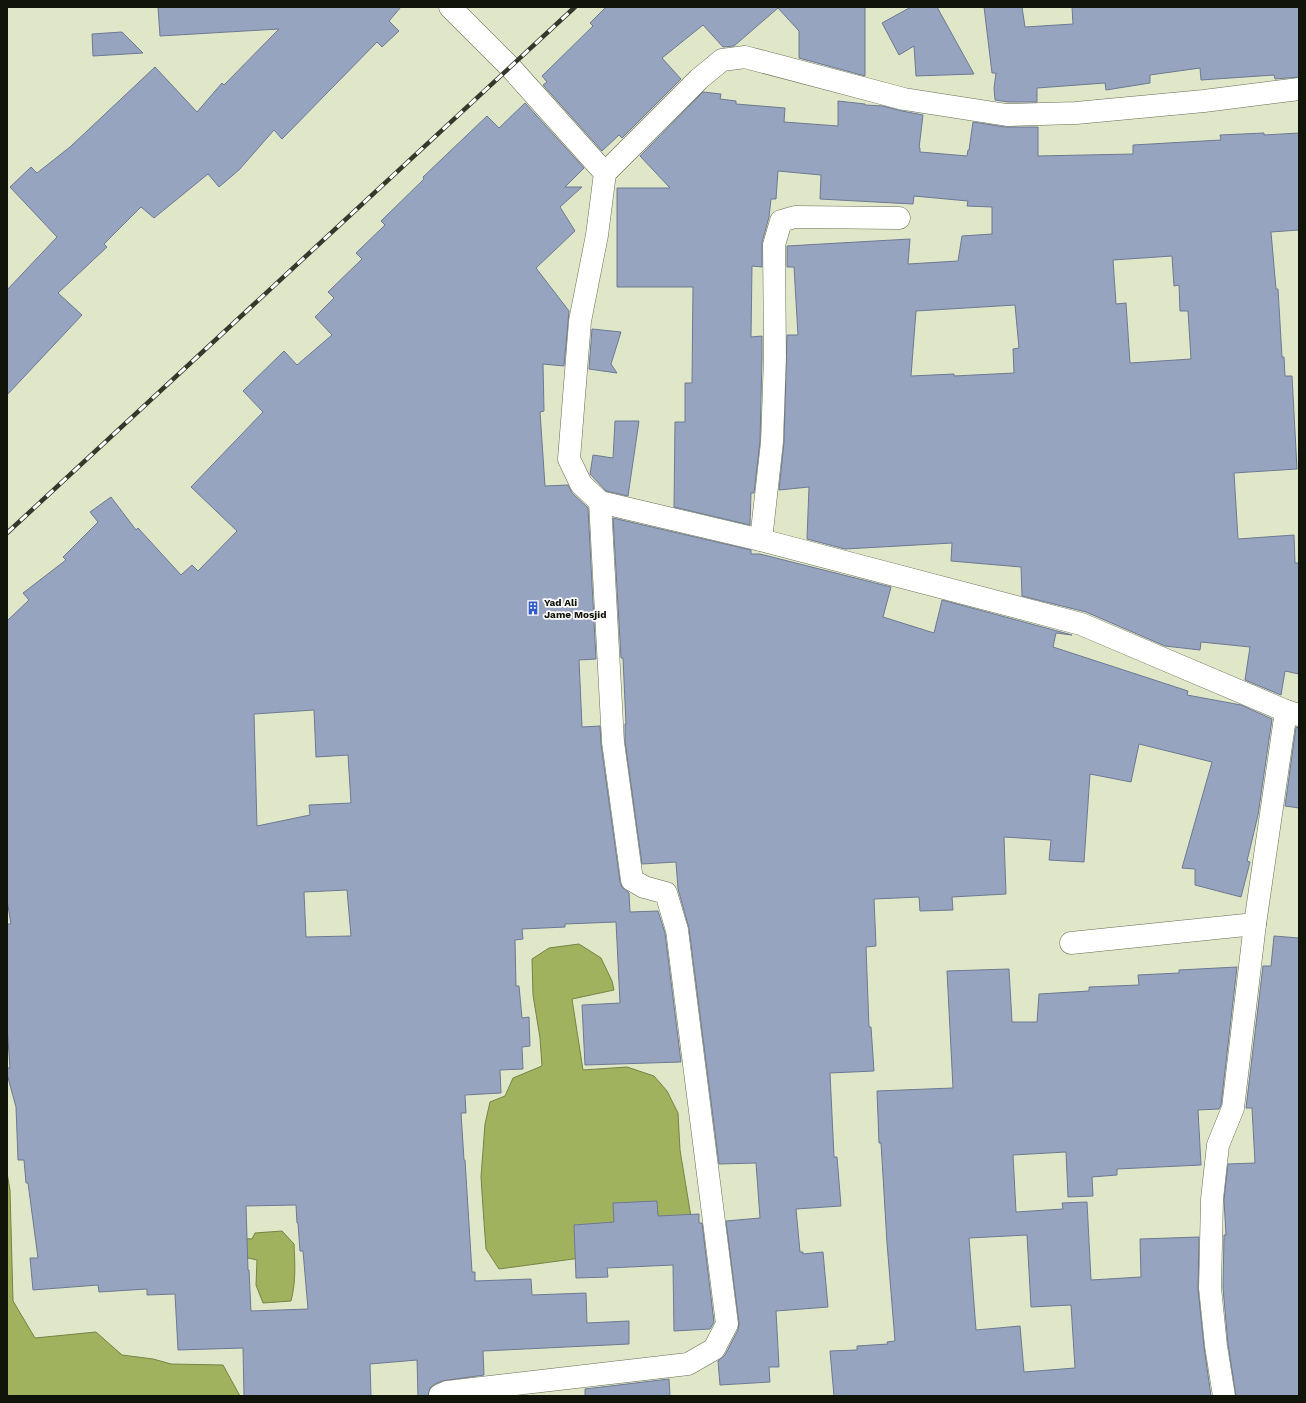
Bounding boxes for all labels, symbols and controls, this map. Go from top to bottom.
place label: Yad Ali Jame Mosjid [544,597,606,620]
building icon: Yad Ali Jame Mosjid [525,600,541,616]

